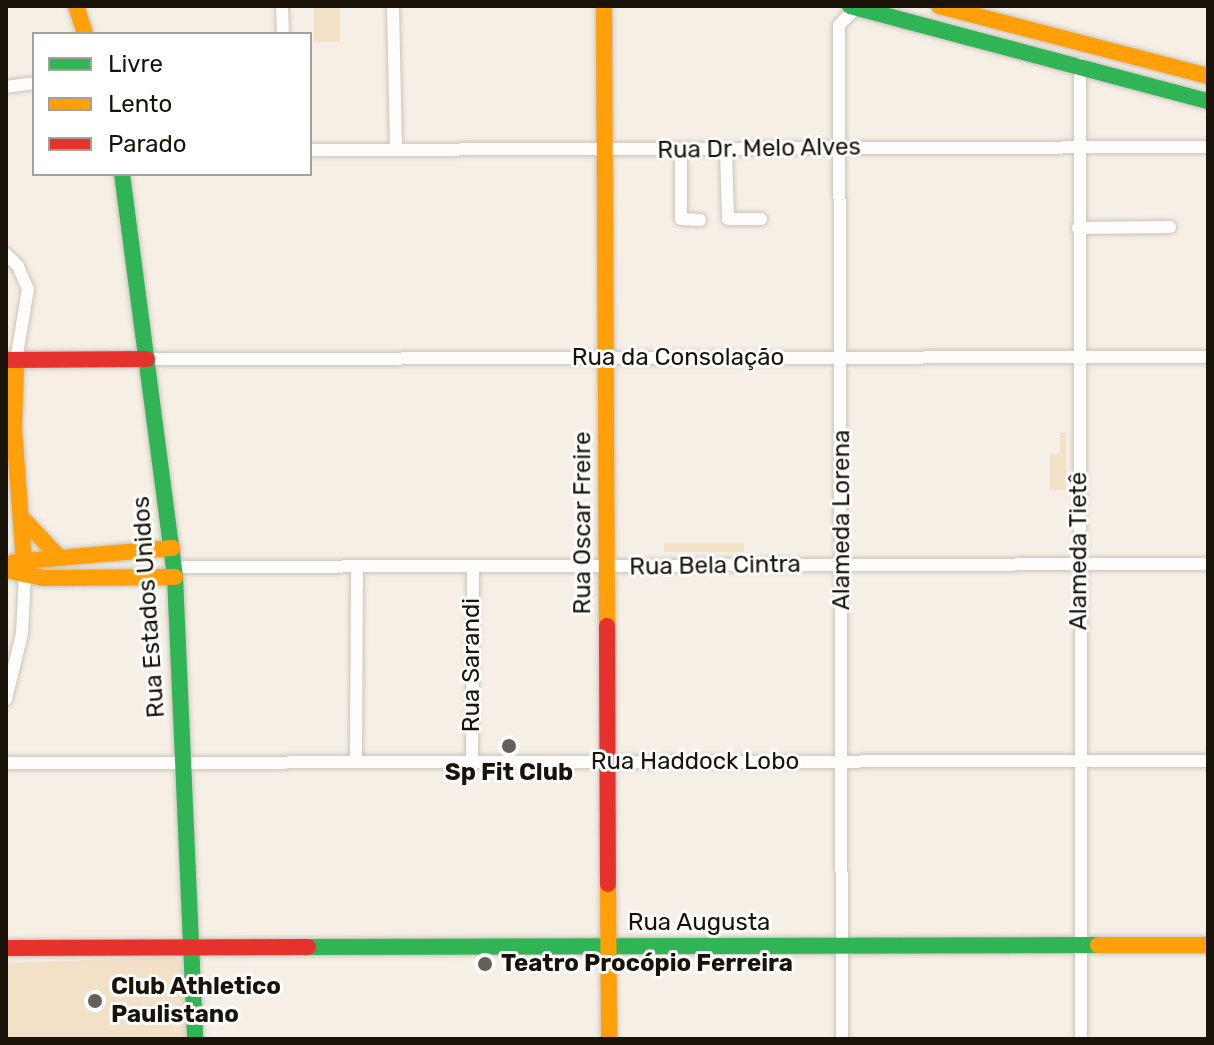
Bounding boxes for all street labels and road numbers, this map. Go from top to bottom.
street label: Rua Dr. Melo Alves [657,133,861,165]
street label: Rua da Consolação [572,344,784,372]
street label: Alameda Lorena [828,430,856,610]
street label: Rua Oscar Freire [569,431,597,615]
street label: Alameda Tietê [1065,471,1093,631]
street label: Rua Estados Unidos [127,495,171,719]
street label: Rua Bela Cintra [629,550,801,582]
street label: Rua Sarandi [458,598,486,732]
street label: Rua Haddock Lobo [591,748,799,776]
street label: Rua Augusta [627,909,771,937]

